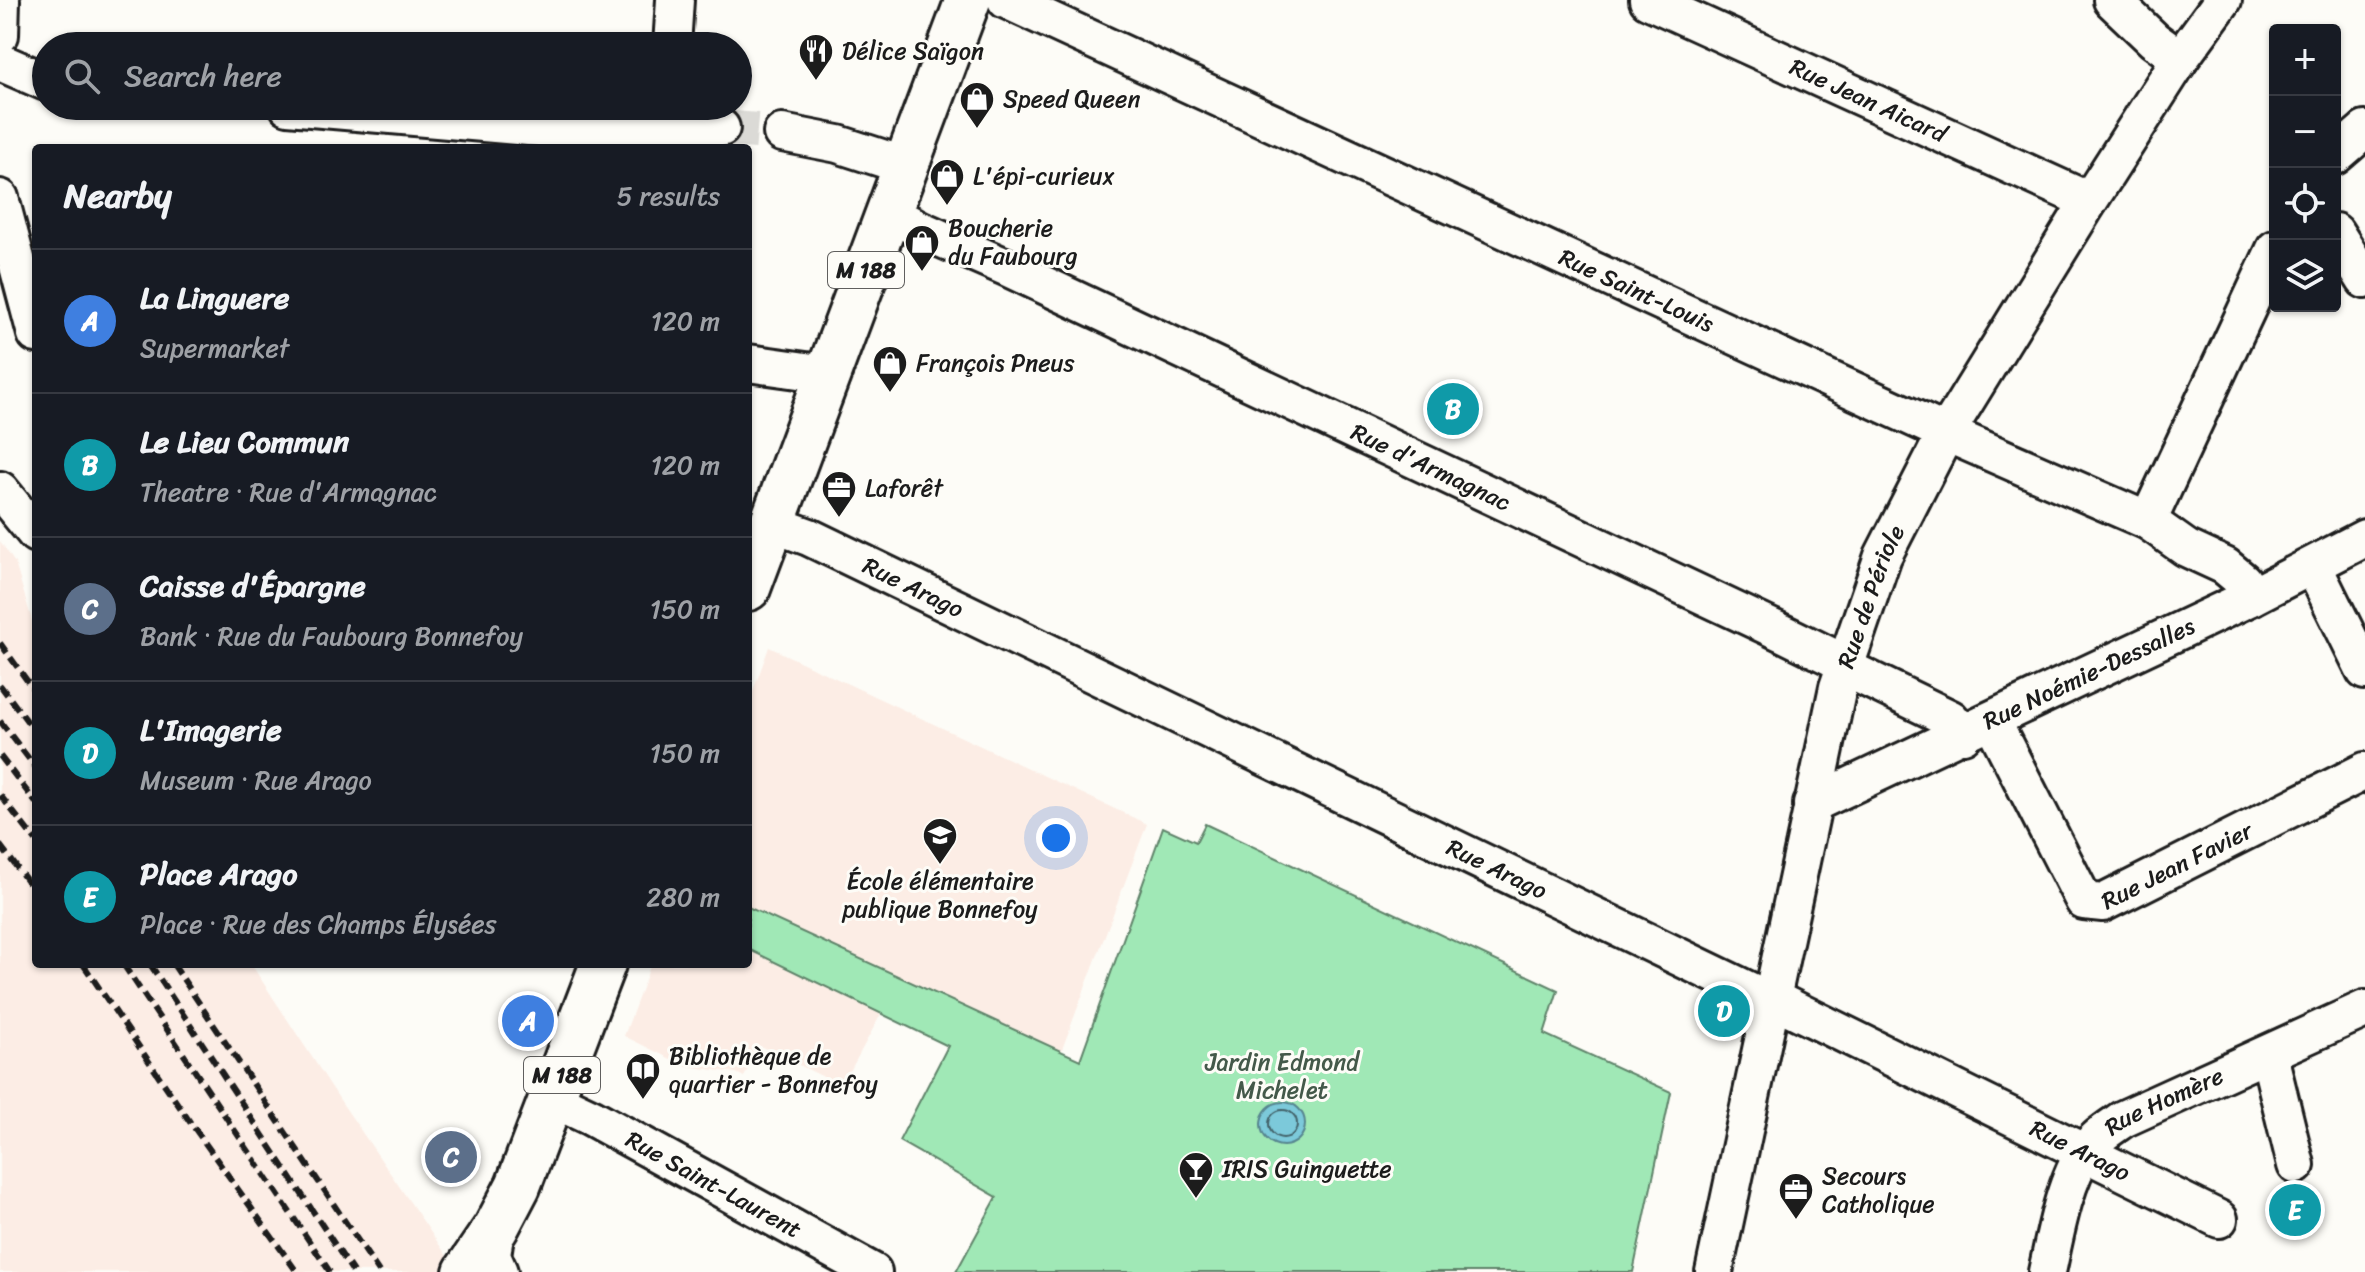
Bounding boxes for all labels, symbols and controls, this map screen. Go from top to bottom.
map controls [2269,24,2341,312]
button: + [2269,24,2341,96]
place label: Délice Saïgon [842,30,984,72]
search box [32,32,752,120]
restaurant icon: Délice Saïgon [797,32,835,82]
street label: Rue Jean Aicard [1783,46,1956,156]
text: Search here [124,49,282,103]
icon: search [60,54,104,98]
place label: Speed Queen [1003,78,1140,120]
shop icon: Speed Queen [958,80,996,130]
button: − [2269,96,2341,168]
place label: L'épi-curieux [973,155,1115,197]
shop icon: L'épi-curieux [928,157,966,207]
text: Nearby [64,166,172,226]
button: locate [2269,168,2341,240]
text: 5 results [617,173,720,219]
place label: Boucherie du Faubourg [948,207,1078,277]
shop icon: Boucherie du Faubourg [903,223,941,273]
street label: Rue Saint-Louis [1552,236,1721,344]
button: layers [2269,240,2341,312]
road number: M 188 [828,252,904,288]
text: La Linguere [140,271,289,325]
text: A [81,298,99,344]
text: 120 m [651,298,720,344]
text: Supermarket [140,325,289,371]
place label: François Pneus [916,342,1075,384]
shop icon: François Pneus [871,344,909,394]
pin: B [1427,379,1479,439]
street label: Rue d'Armagnac [1344,411,1518,523]
text: Le Lieu Commun [140,415,349,469]
text: B [82,442,98,488]
text: 120 m [651,442,720,488]
place label: Laforêt [865,467,944,509]
text: Theatre · Rue d'Armagnac [140,469,437,515]
office icon: Laforêt [820,469,858,519]
street label: Rue de Périole [1825,517,1917,674]
street label: Rue Arago [855,545,971,630]
text: Caisse d'Épargne [140,559,366,613]
text: C [82,586,98,632]
text: 150 m [650,586,720,632]
street label: Rue Noémie-Dessalles [1976,605,2202,742]
text: Bank · Rue du Faubourg Bonnefoy [140,613,523,659]
text: L'Imagerie [140,703,282,757]
text: D [82,730,98,776]
text: 150 m [650,730,720,776]
text: Museum · Rue Arago [140,757,372,803]
street label: Rue Jean Favier [2094,809,2261,922]
school or university icon: École élémentaire publique Bonnefoy [921,816,959,866]
your location [1036,818,1076,858]
street label: Rue Arago [1439,827,1555,911]
text: Place Arago [140,847,297,901]
place label: École élémentaire publique Bonnefoy [841,860,1038,930]
text: E [83,874,97,920]
text: 280 m [646,874,720,920]
text: Place · Rue des Champs Élysées [140,901,497,947]
pin: D [1698,981,1750,1041]
pin: A [502,991,554,1051]
place label: Bibliothèque de quartier - Bonnefoy [669,1035,878,1105]
park label: Jardin Edmond Michelet [1204,1041,1361,1111]
library icon: Bibliothèque de quartier - Bonnefoy [624,1051,662,1101]
street label: Rue Homère [2095,1055,2231,1147]
road number: M 188 [524,1057,600,1093]
street label: Rue Arago [2022,1108,2138,1193]
street label: Rue Saint-Laurent [618,1119,810,1250]
pin: C [425,1127,477,1187]
place label: IRIS Guinguette [1221,1148,1392,1190]
bar icon: IRIS Guinguette [1177,1150,1215,1200]
place label: Secours Catholique [1822,1155,1935,1225]
office icon: Secours Catholique [1777,1171,1815,1221]
pin: E [2269,1180,2321,1240]

